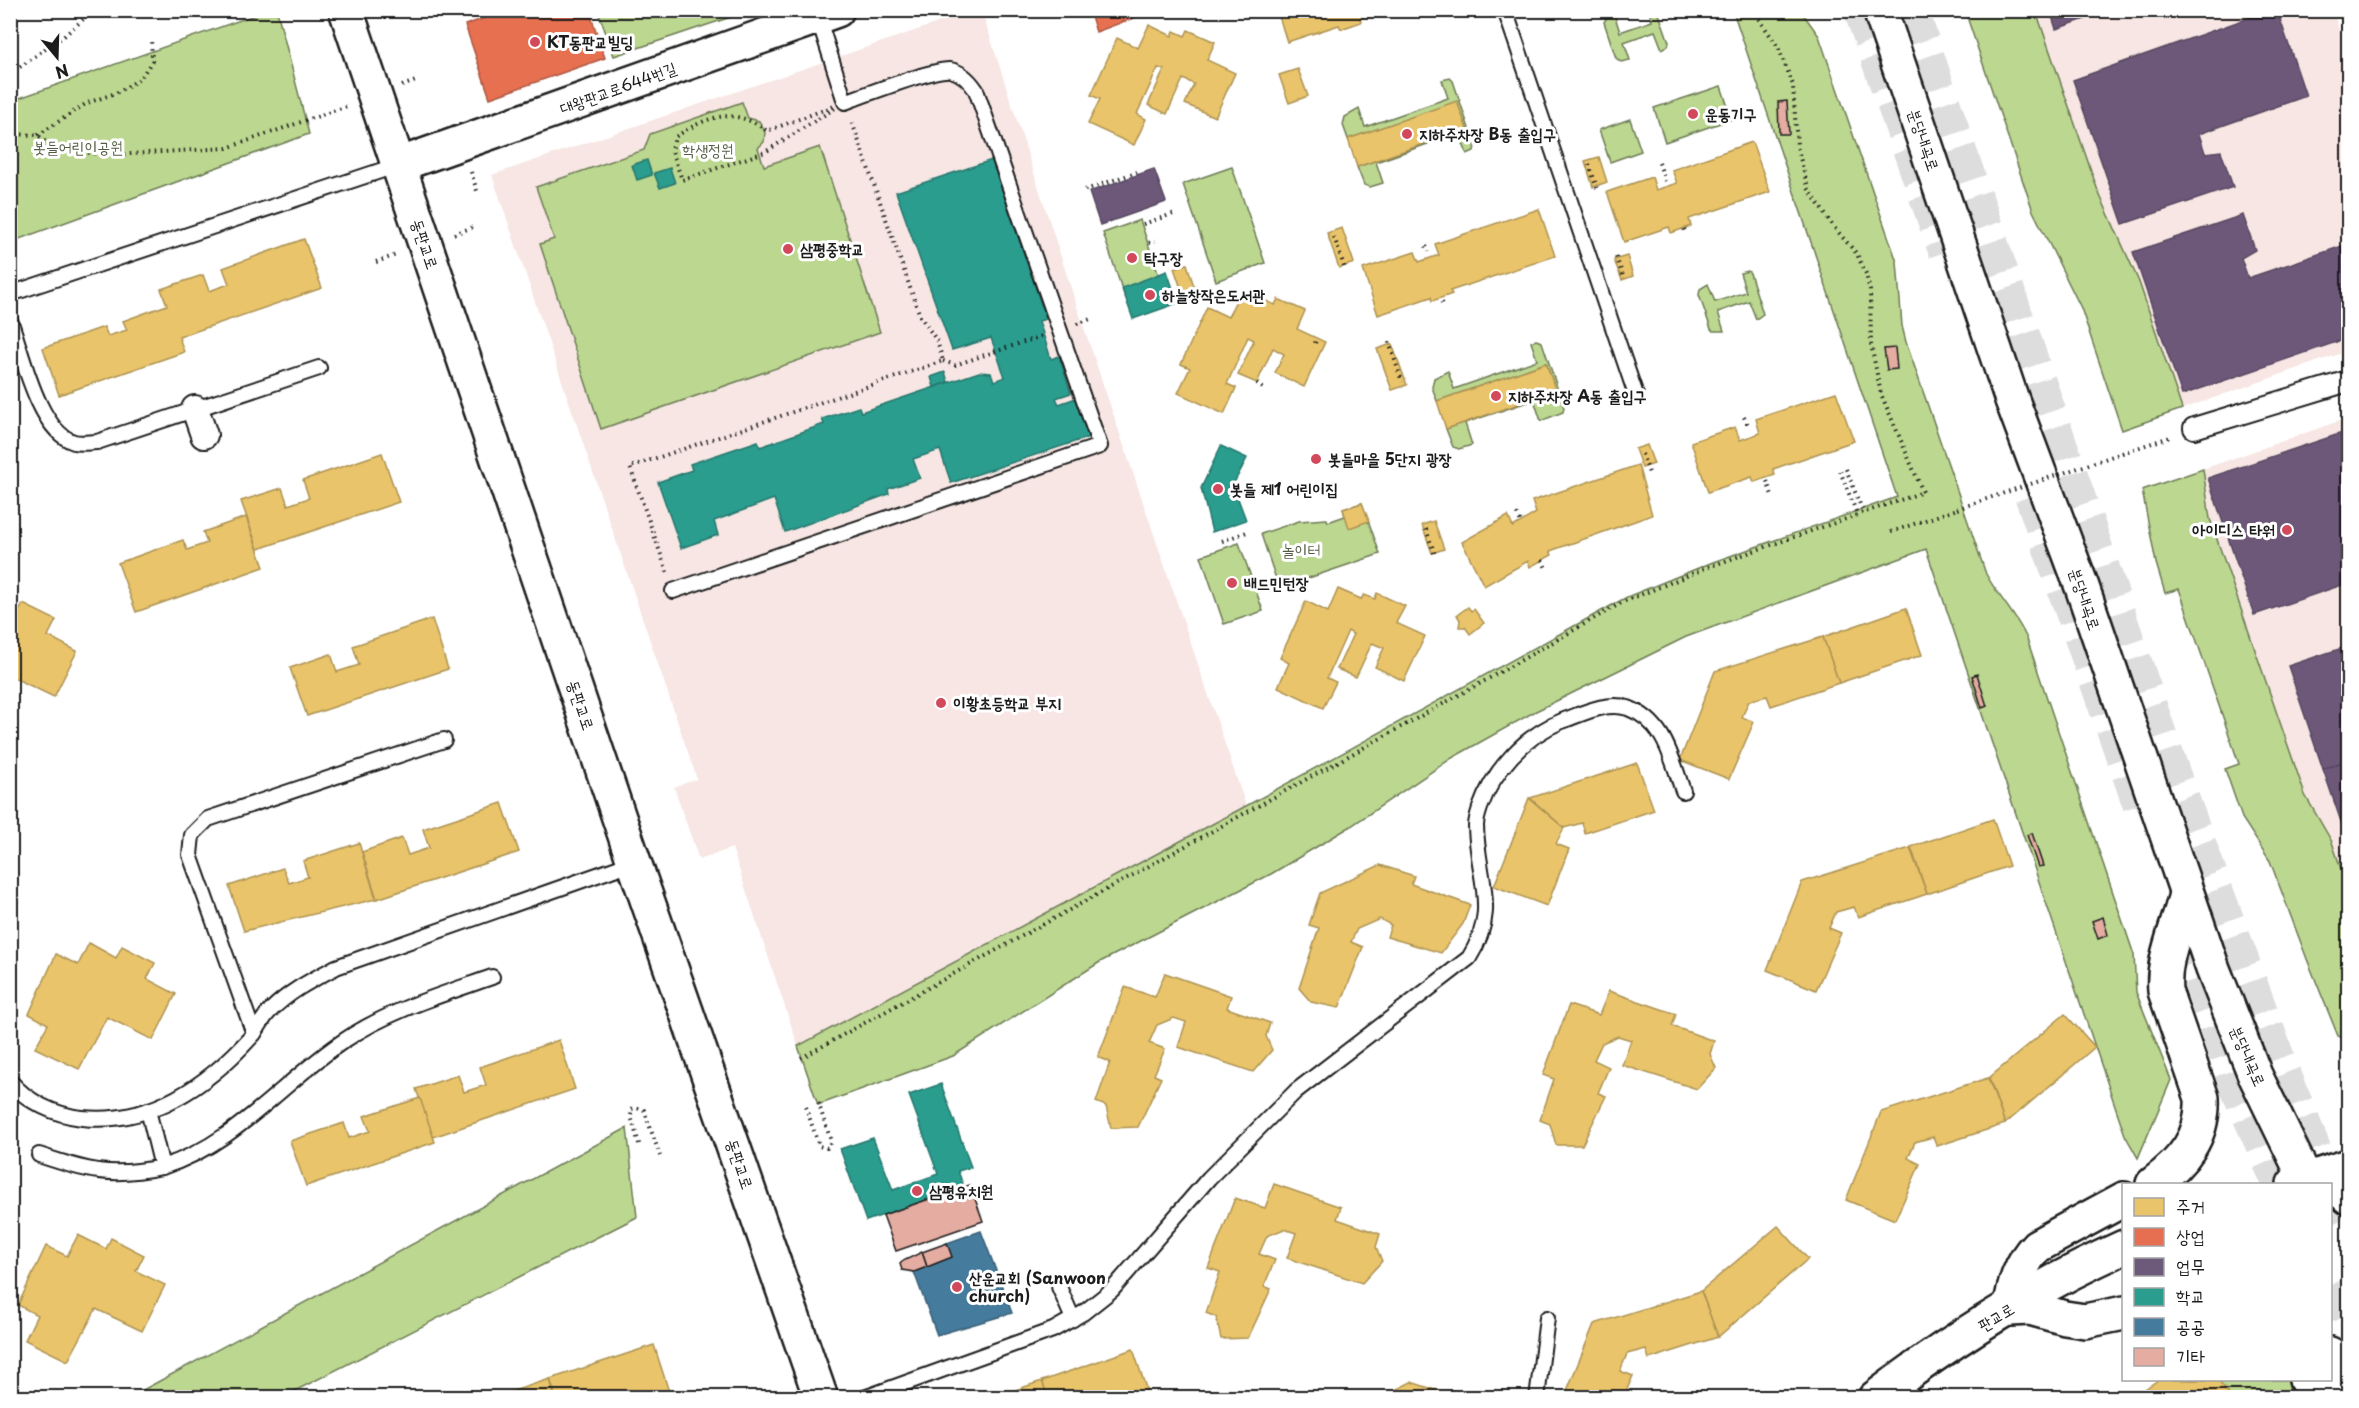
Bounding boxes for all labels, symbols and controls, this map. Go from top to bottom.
north arrow [27,27,87,87]
place label: KT동판교빌딩 [547,29,633,53]
marker: KT동판교빌딩 [528,35,542,49]
street label: 대왕판교로644번길 [556,55,679,119]
text: N [52,59,72,86]
place label: 운동기구 [1705,101,1757,125]
street label: 분당내곡로 [1903,105,1947,174]
marker: 운동기구 [1686,107,1700,121]
place label: 지하주차장 B동 출입구 [1419,121,1556,145]
marker: 지하주차장 B동 출입구 [1400,127,1414,141]
park label: 봇들어린이공원 [33,134,123,158]
park label: 학생정원 [682,137,734,161]
street label: 동판교로 [406,215,446,272]
place label: 삼평중학교 [800,236,864,260]
marker: 삼평중학교 [781,242,795,256]
place label: 탁구장 [1144,245,1183,269]
marker: 탁구장 [1125,251,1139,265]
place label: 하늘창작은도서관 [1161,282,1265,306]
marker: 하늘창작은도서관 [1143,288,1157,302]
place label: 지하주차장 A동 출입구 [1508,383,1647,407]
marker: 지하주차장 A동 출입구 [1489,389,1503,403]
place label: 봇들마을 5단지 광장 [1328,446,1452,470]
marker: 봇들마을 5단지 광장 [1309,452,1323,466]
place label: 봇들 제1 어린이집 [1230,476,1338,500]
marker: 봇들 제1 어린이집 [1211,482,1225,496]
place label: 아이디스 타워 [2192,517,2275,541]
marker: 아이디스 타워 [2280,523,2294,537]
park label: 놀이터 [1282,537,1320,561]
street label: 분당내곡로 [2064,564,2108,633]
place label: 배드민턴장 [1244,570,1309,594]
marker: 배드민턴장 [1225,576,1239,590]
street label: 동판교로 [562,676,602,733]
place label: 이황초등학교 부지 [953,690,1061,714]
marker: 이황초등학교 부지 [934,696,948,710]
street label: 분당내곡로 [2225,1021,2273,1090]
street label: 동판교로 [721,1135,761,1192]
place label: 삼평유치원 [929,1178,994,1202]
legend [2122,1183,2332,1381]
marker: 삼평유치원 [910,1184,924,1198]
text: 주거 [2176,1192,2205,1219]
text: 상업 [2176,1222,2205,1249]
text: 업무 [2176,1252,2205,1279]
place label: 산운교회 (Sanwoon church) [969,1265,1106,1307]
marker: 산운교회 (Sanwoon church) [950,1280,964,1294]
text: 학교 [2176,1282,2205,1309]
street label: 판교로 [1973,1296,2018,1336]
text: 공공 [2176,1312,2205,1339]
text: 기타 [2176,1342,2205,1369]

